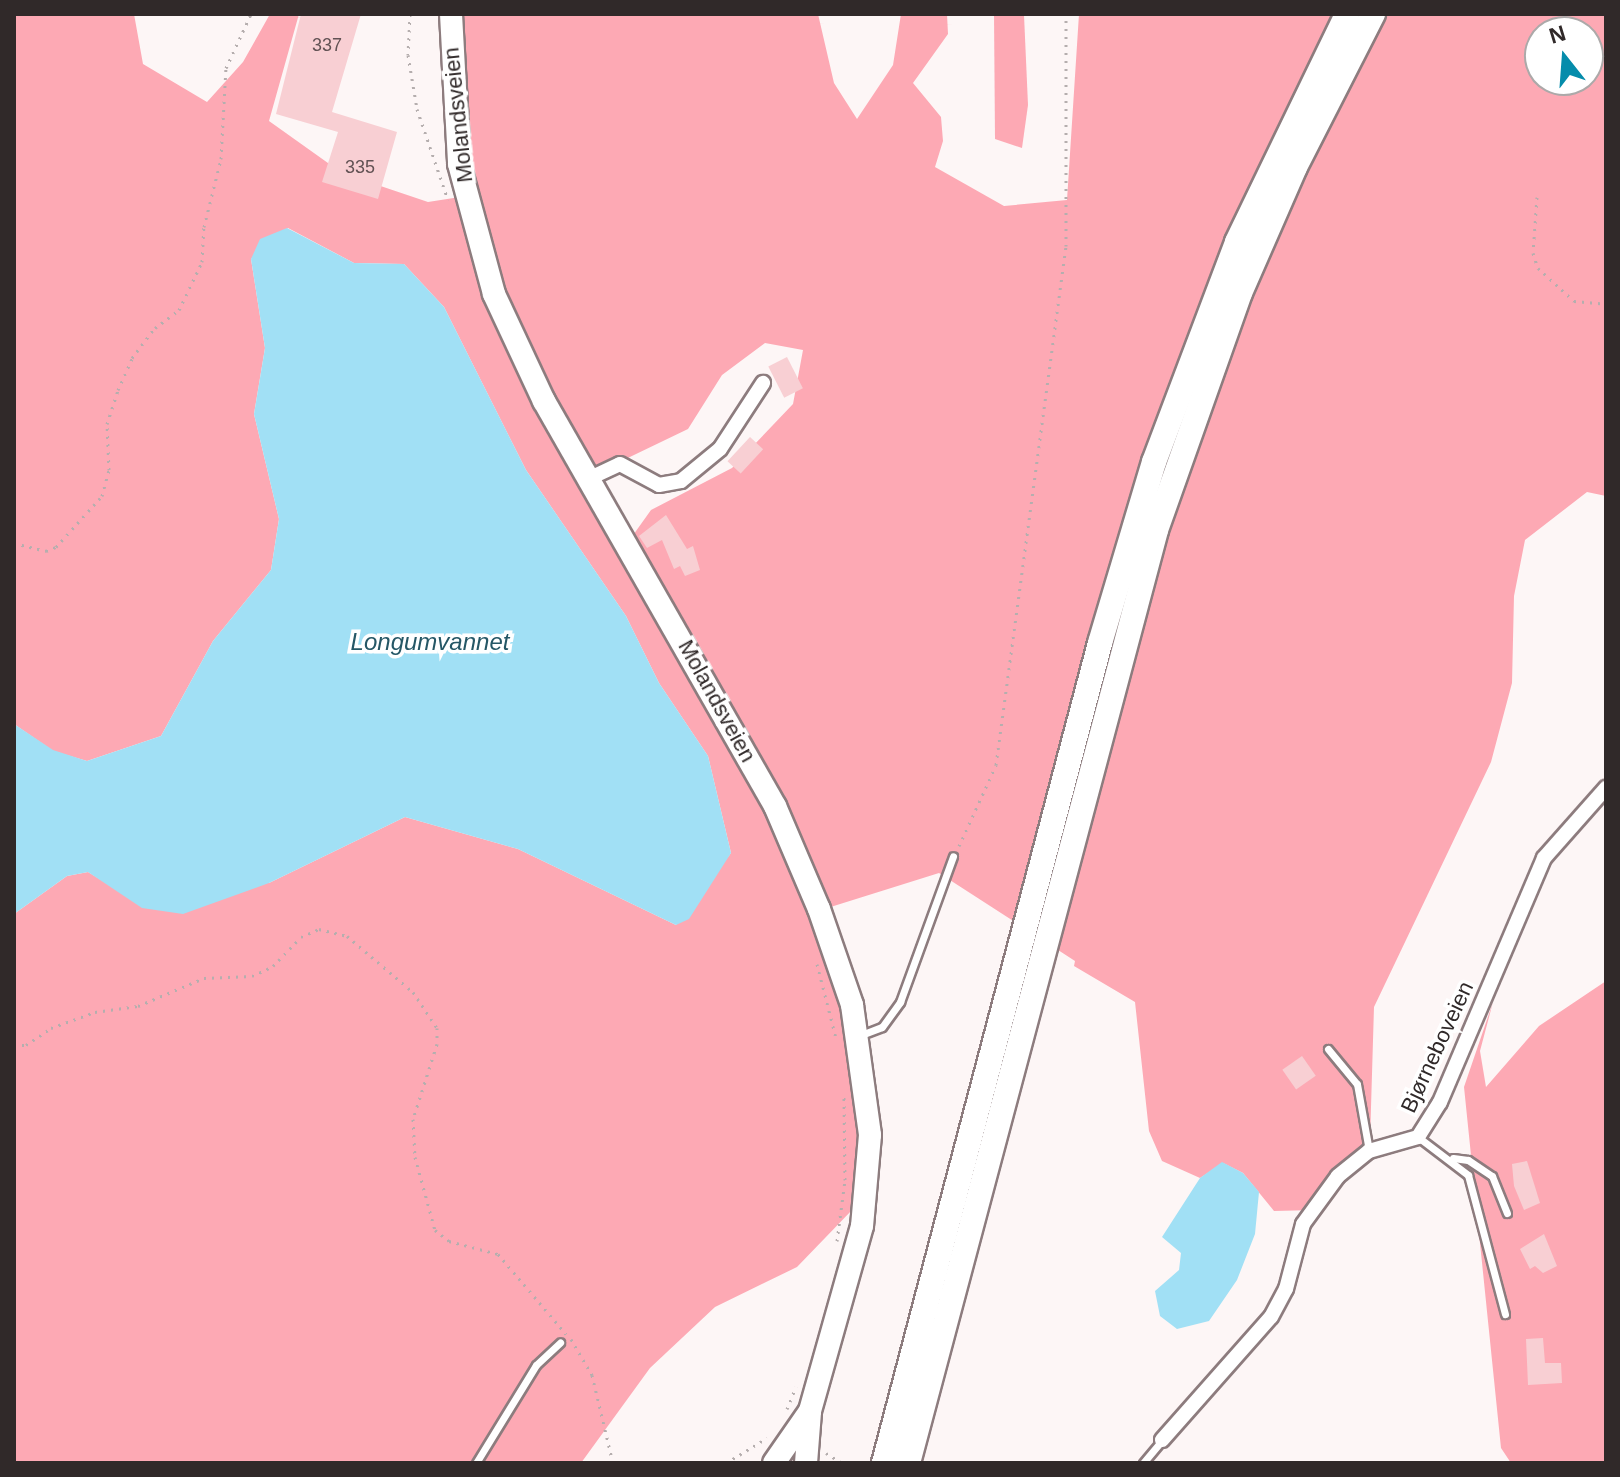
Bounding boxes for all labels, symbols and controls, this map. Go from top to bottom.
north arrow [1524,16,1604,96]
text: N [1546,20,1569,49]
house number: 337 [312,34,342,56]
street label: Molandsveien [438,46,478,184]
house number: 335 [345,156,375,178]
water label: Longumvannet [351,628,509,656]
street label: Molandsveien [673,635,761,767]
street label: Bjørneboveien [1395,977,1479,1117]

